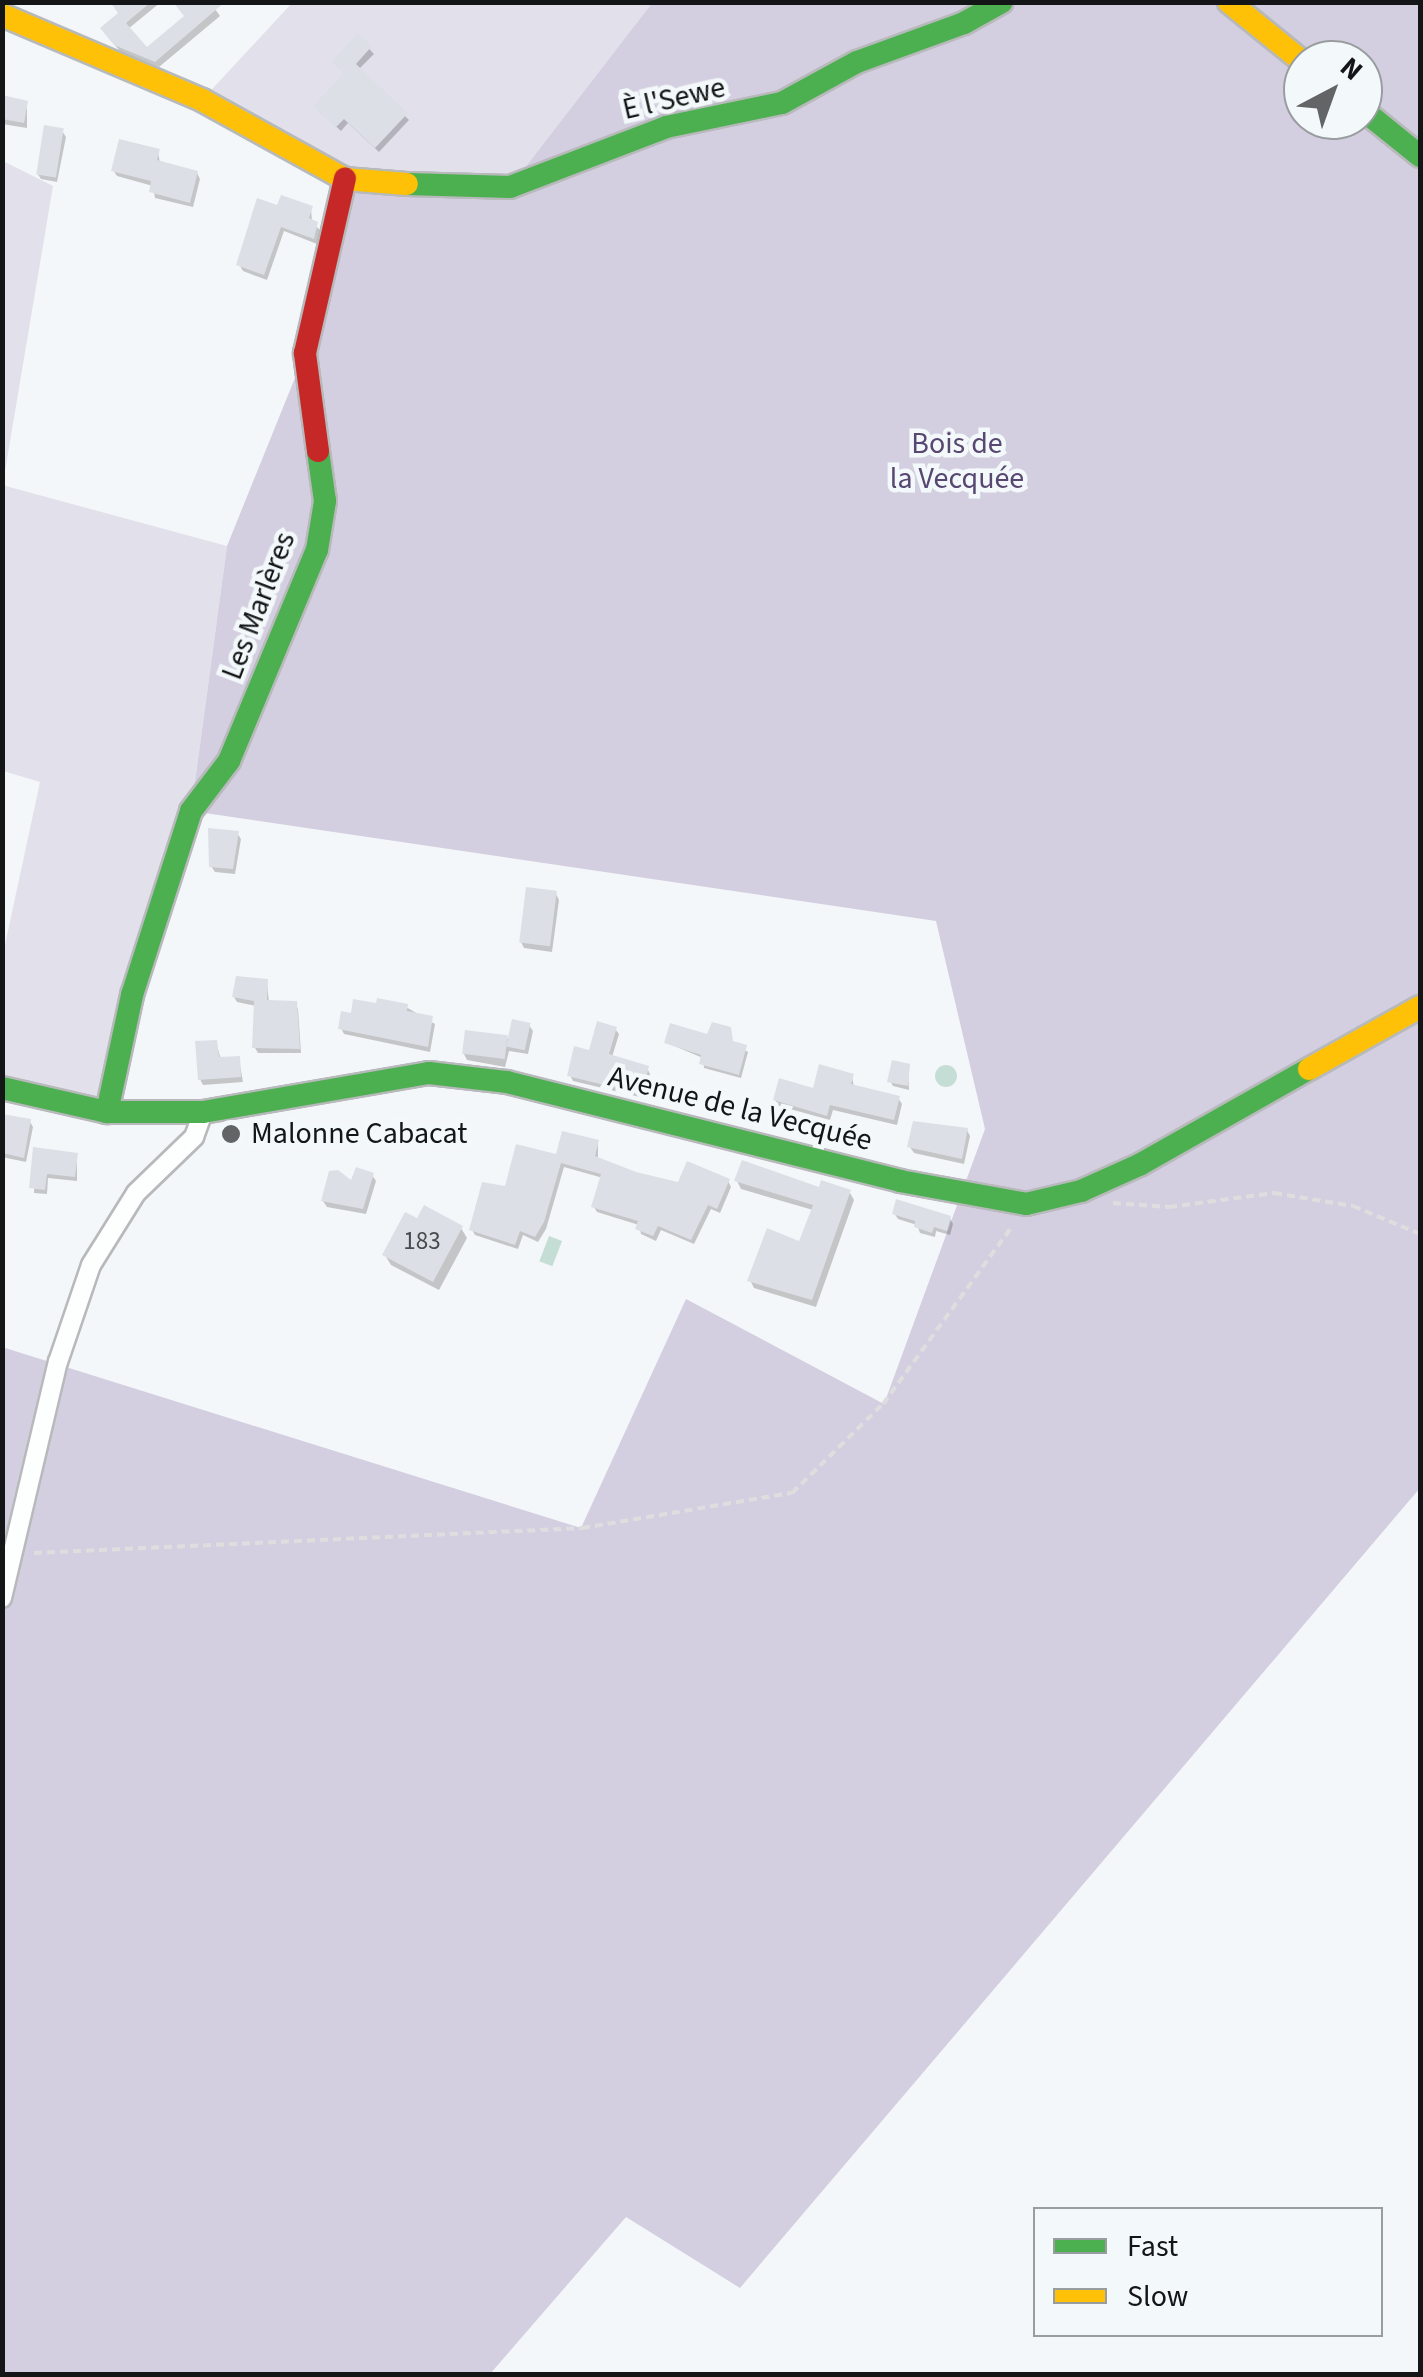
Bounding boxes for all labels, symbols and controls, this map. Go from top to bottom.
north arrow [1283,40,1383,140]
text: N [1331,48,1372,90]
street label: È l'Sewe [619,70,729,128]
park label: Bois de la Vecquée [890,426,1024,496]
street label: Les Marlères [214,527,304,685]
street label: Avenue de la Vecquée [604,1059,876,1159]
place label: Malonne Cabacat [251,1116,467,1152]
marker: Malonne Cabacat [220,1123,242,1145]
house number: 183 [403,1226,441,1256]
legend [1033,2207,1383,2337]
text: Fast [1127,2225,1178,2268]
text: Slow [1127,2275,1188,2318]

